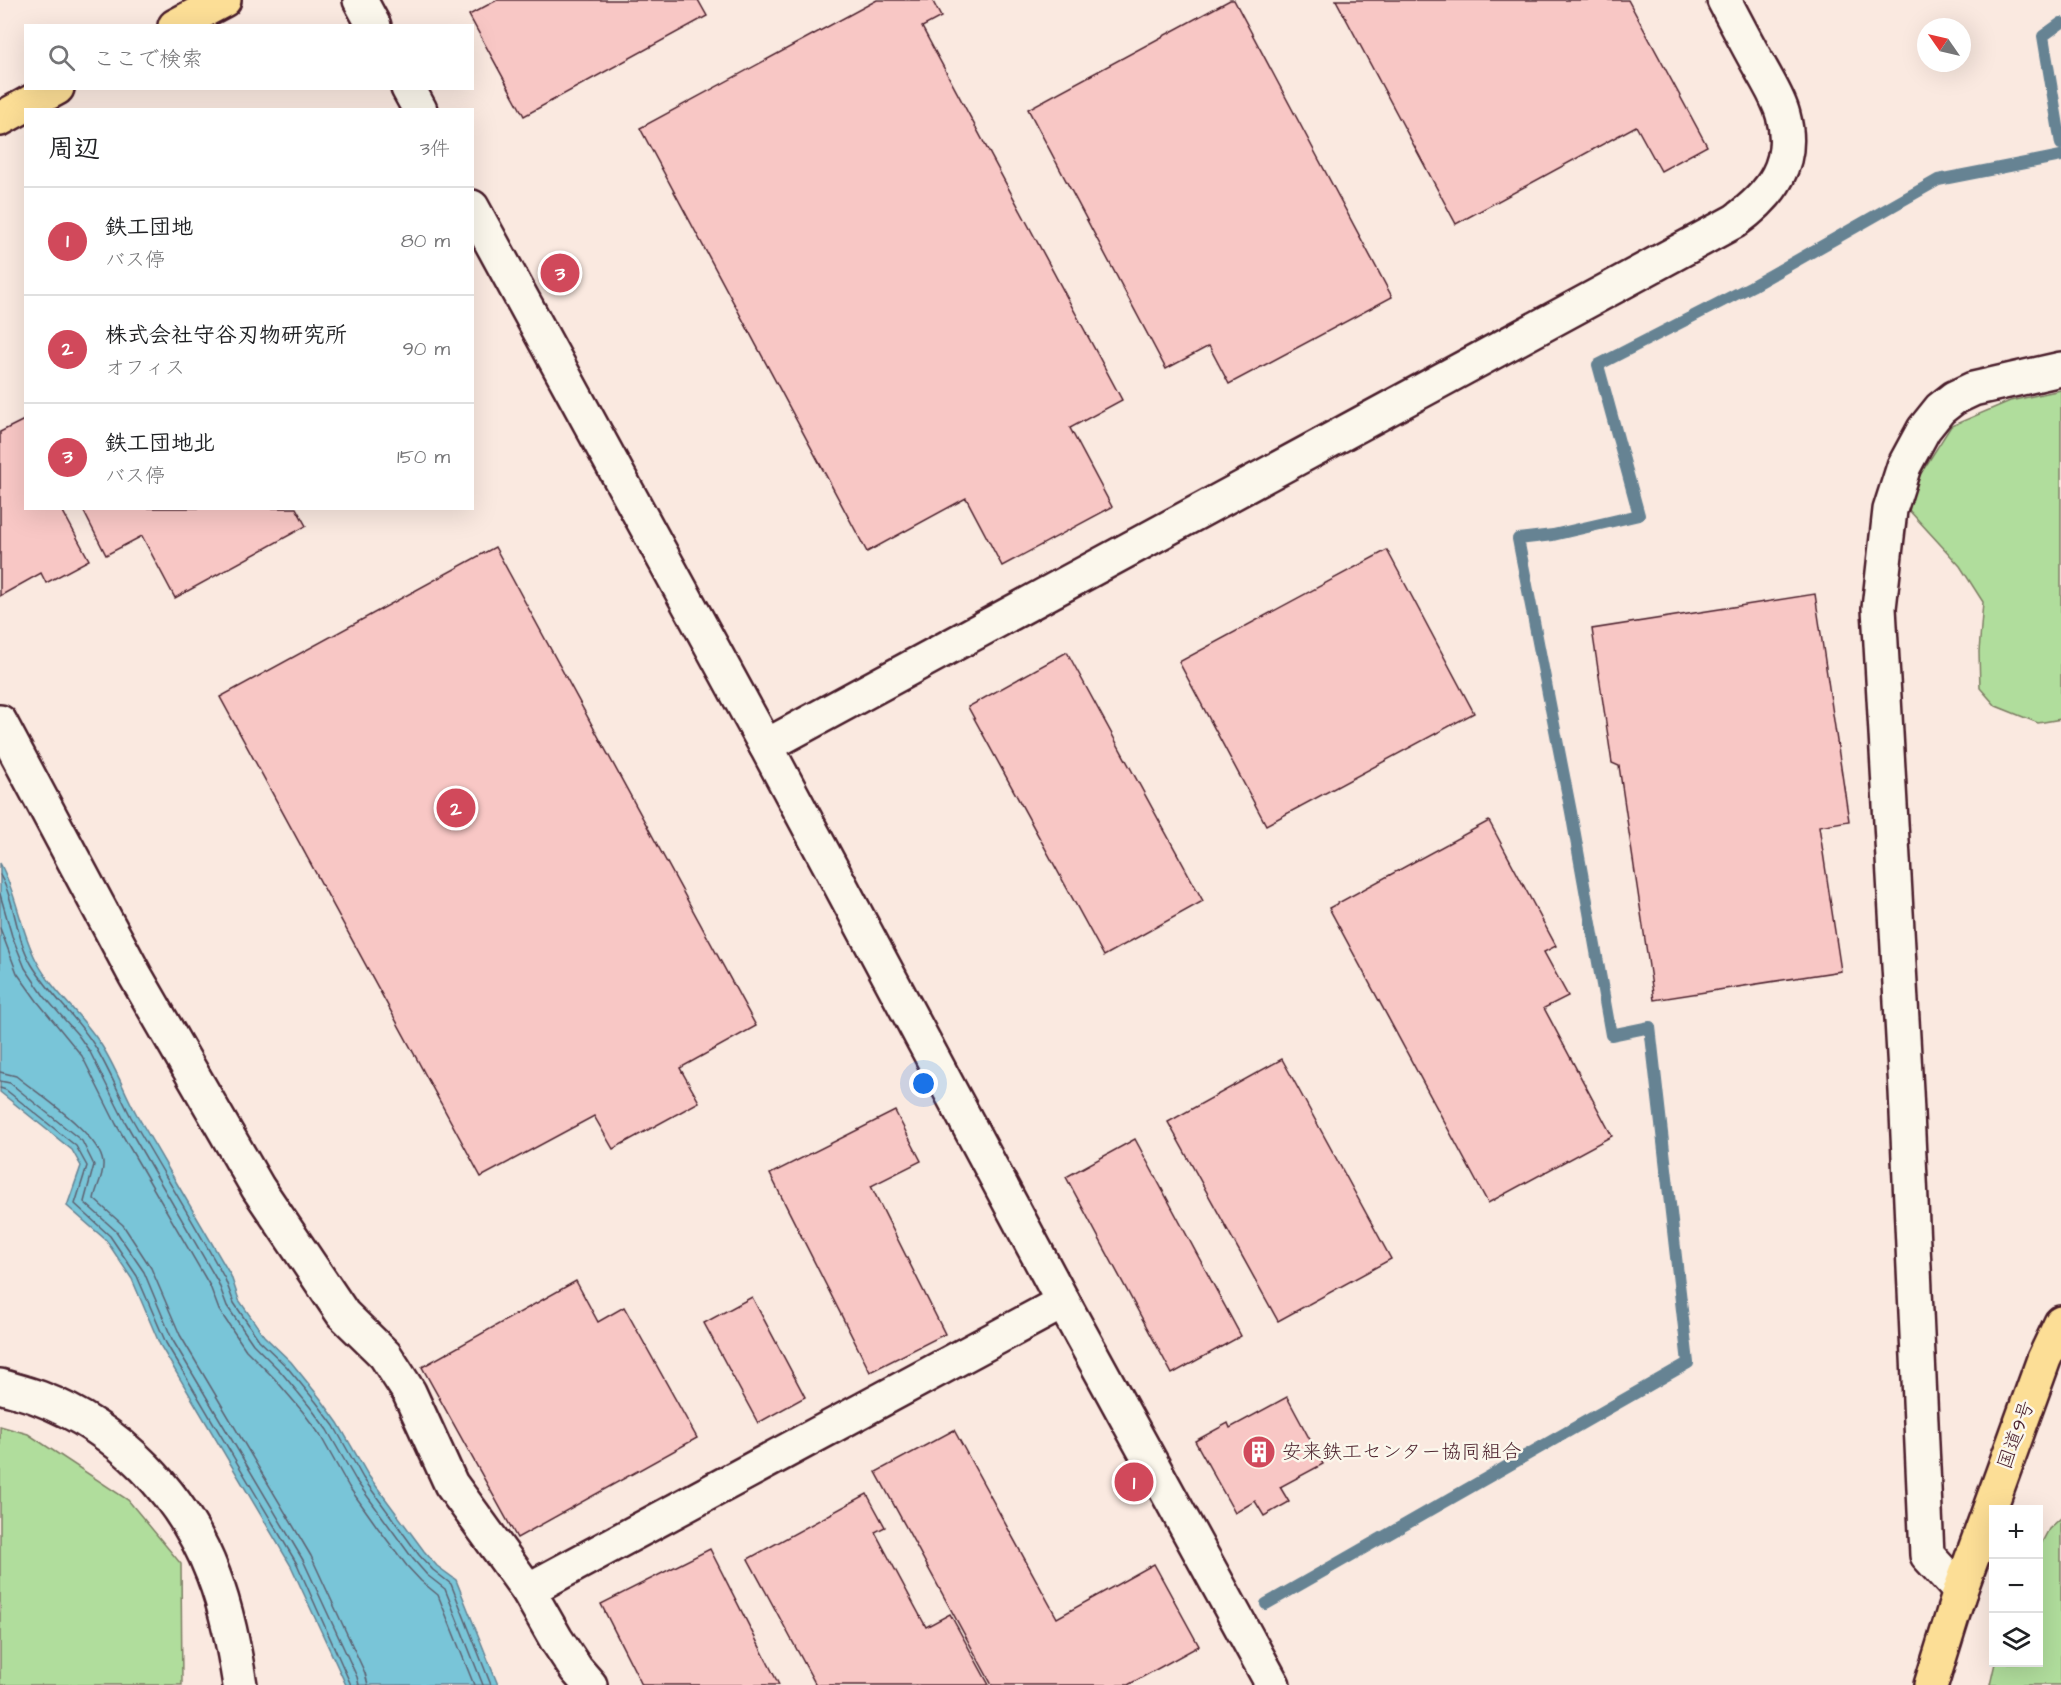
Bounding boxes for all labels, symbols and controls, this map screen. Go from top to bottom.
north arrow [1917,18,1971,72]
search box [24,24,474,90]
icon: search [45,41,78,74]
text: ここで検索 [93,44,203,75]
text: 周辺 [48,131,100,167]
text: 3件 [420,135,450,163]
text: 鉄工団地 [105,212,193,243]
text: 1 [66,227,69,255]
text: 80 m [401,227,450,255]
text: バス停 [105,246,165,274]
pin: 3 [540,250,580,296]
text: 株式会社守谷刃物研究所 [105,320,347,351]
text: 2 [62,335,73,363]
text: 90 m [402,335,450,363]
text: オフィス [105,354,185,382]
text: 鉄工団地北 [105,428,215,459]
text: 3 [62,443,73,471]
text: 150 m [397,443,450,471]
text: バス停 [105,462,165,490]
pin: 2 [436,786,476,830]
your location [909,1069,938,1098]
street label: 国道9号 [1991,1397,2041,1473]
building icon: 安来鉄工センター協同組合 [1241,1434,1277,1470]
place label: 安来鉄工センター協同組合 [1282,1438,1521,1466]
pin: 1 [1114,1460,1154,1504]
map controls [1989,1505,2043,1667]
button: + [1989,1505,2043,1559]
button: − [1989,1559,2043,1613]
button: layers [1989,1613,2043,1667]

